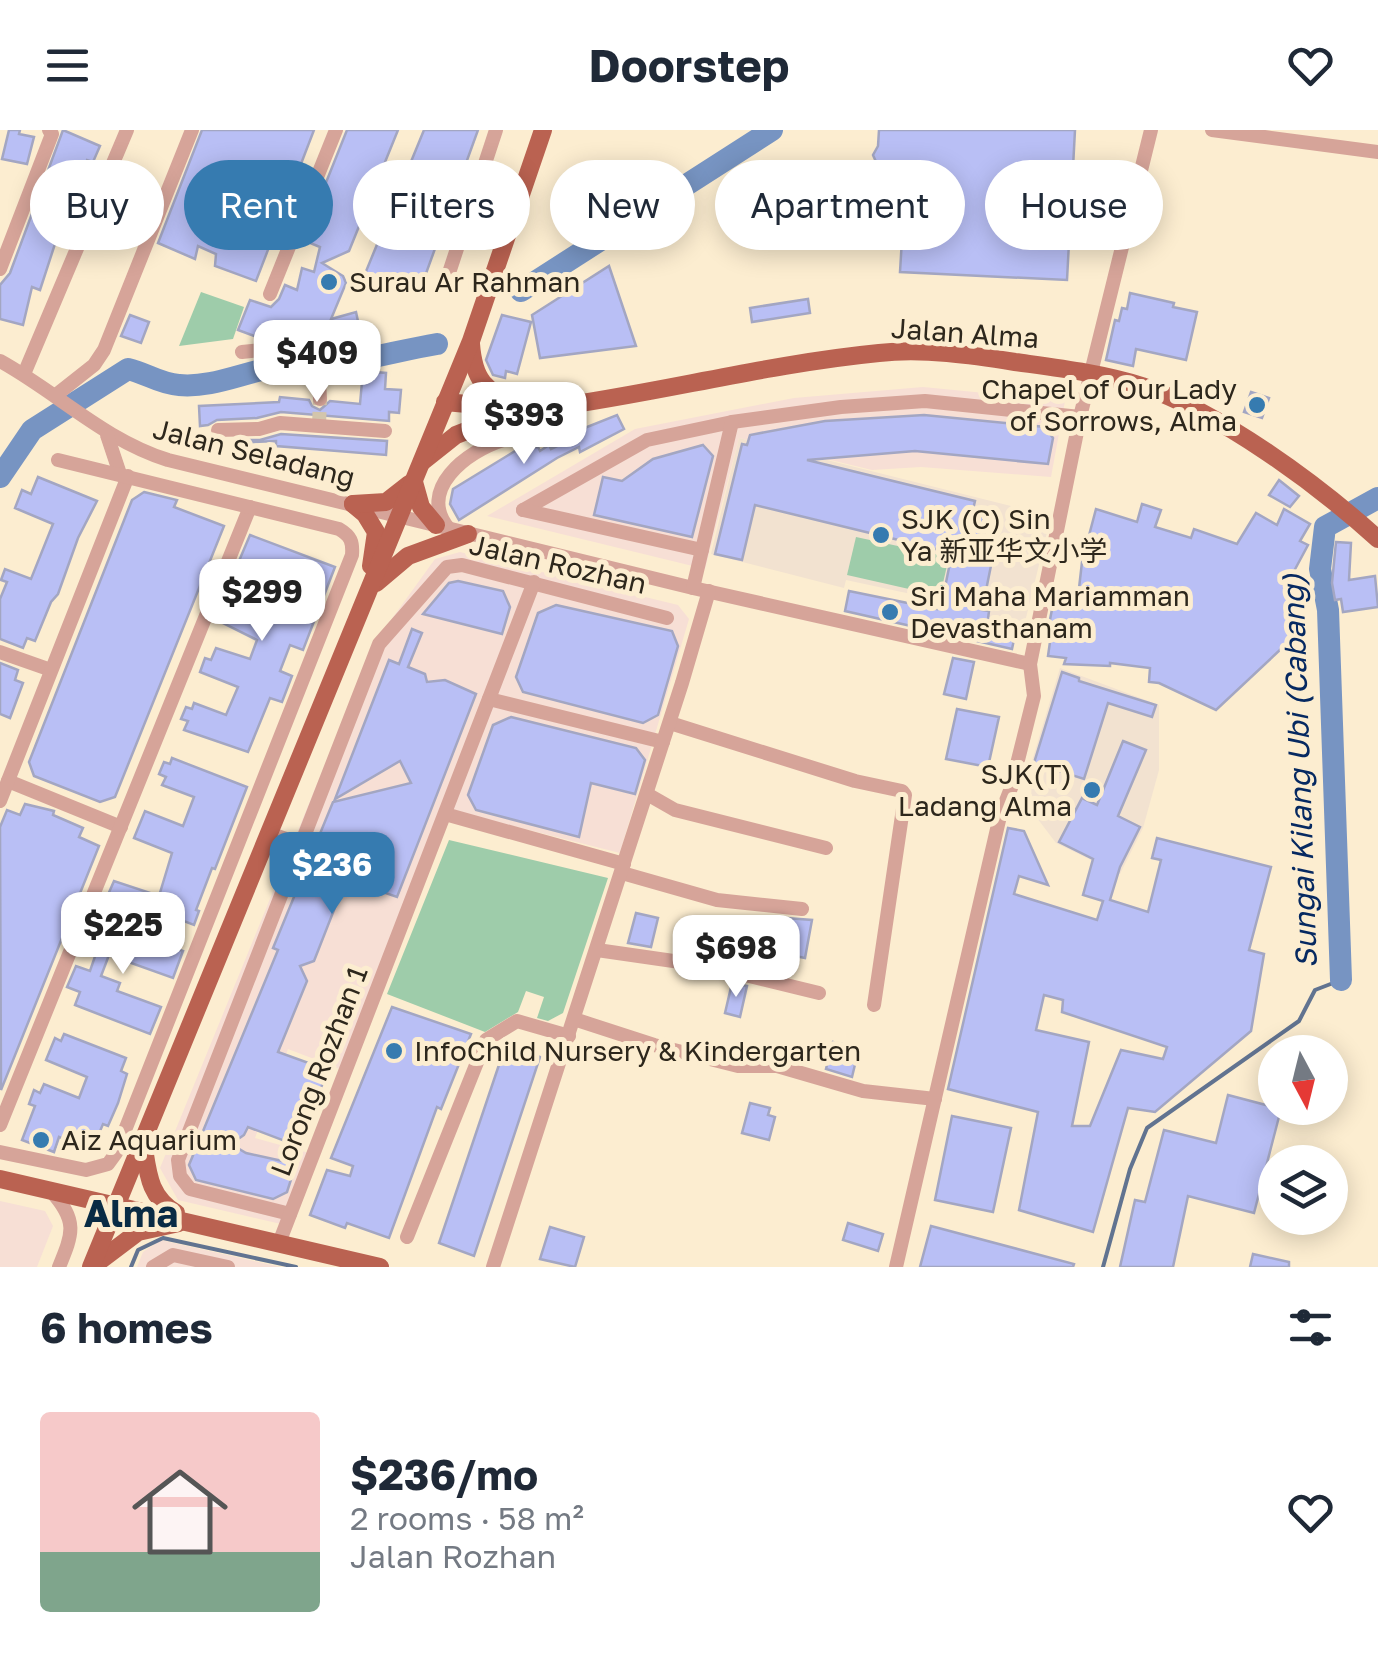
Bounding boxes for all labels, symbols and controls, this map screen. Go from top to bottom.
icon: menu [40,38,95,93]
text: Doorstep [589,38,789,92]
icon: heart [1283,38,1338,93]
chip: Buy [30,160,164,250]
chip: Rent [184,160,333,250]
chip: Filters [353,160,530,250]
chip: New [550,160,695,250]
chip: Apartment [715,160,965,250]
chip: House [985,160,1163,250]
place label: Surau Ar Rahman [349,265,581,298]
marker: Surau Ar Rahman [318,271,340,293]
street label: Jalan Alma [890,311,1040,354]
pin: $409 [258,320,376,405]
text: $409 [276,333,358,371]
place label: Chapel of Our Lady of Sorrows, Alma [981,372,1237,437]
pin: $393 [465,382,583,467]
marker: Chapel of Our Lady of Sorrows, Alma [1246,394,1268,416]
text: $393 [484,395,564,433]
street label: Jalan Seladang [150,411,358,494]
place label: SJK (C) Sin Ya 新亚华文小学 [901,502,1108,567]
marker: SJK (C) Sin Ya 新亚华文小学 [870,524,892,546]
street label: Jalan Rozhan [466,527,650,600]
pin: $299 [203,559,321,644]
text: $299 [221,572,303,610]
water label: Sungai Kilang Ubi (Cabang) [1274,573,1324,969]
place label: Sri Maha Mariamman Devasthanam [910,579,1190,644]
marker: Sri Maha Mariamman Devasthanam [879,601,901,623]
place label: SJK(T) Ladang Alma [898,757,1072,822]
marker: SJK(T) Ladang Alma [1081,779,1103,801]
pin: $236 [273,832,391,917]
text: $236 [292,845,372,883]
pin: $225 [64,892,182,977]
text: $225 [83,905,163,943]
pin: $698 [677,915,795,1000]
text: $698 [695,928,777,966]
street label: Lorong Rozhan 1 [263,961,374,1180]
place label: InfoChild Nursery & Kindergarten [414,1034,861,1067]
north arrow [1258,1035,1348,1125]
map controls [1258,1035,1348,1235]
marker: InfoChild Nursery & Kindergarten [383,1040,405,1062]
place label: Aiz Aquarium [61,1123,237,1156]
marker: Aiz Aquarium [30,1129,52,1151]
button: layers [1258,1145,1348,1235]
district label: Alma [84,1190,178,1235]
icon: filters [1283,1300,1338,1355]
text: 6 homes [40,1302,213,1352]
text: $236/mo [350,1449,538,1499]
icon: home [120,1452,240,1572]
icon: heart [1283,1485,1338,1540]
text: 2 rooms · 58 m² [350,1499,584,1537]
text: Jalan Rozhan [350,1537,556,1575]

